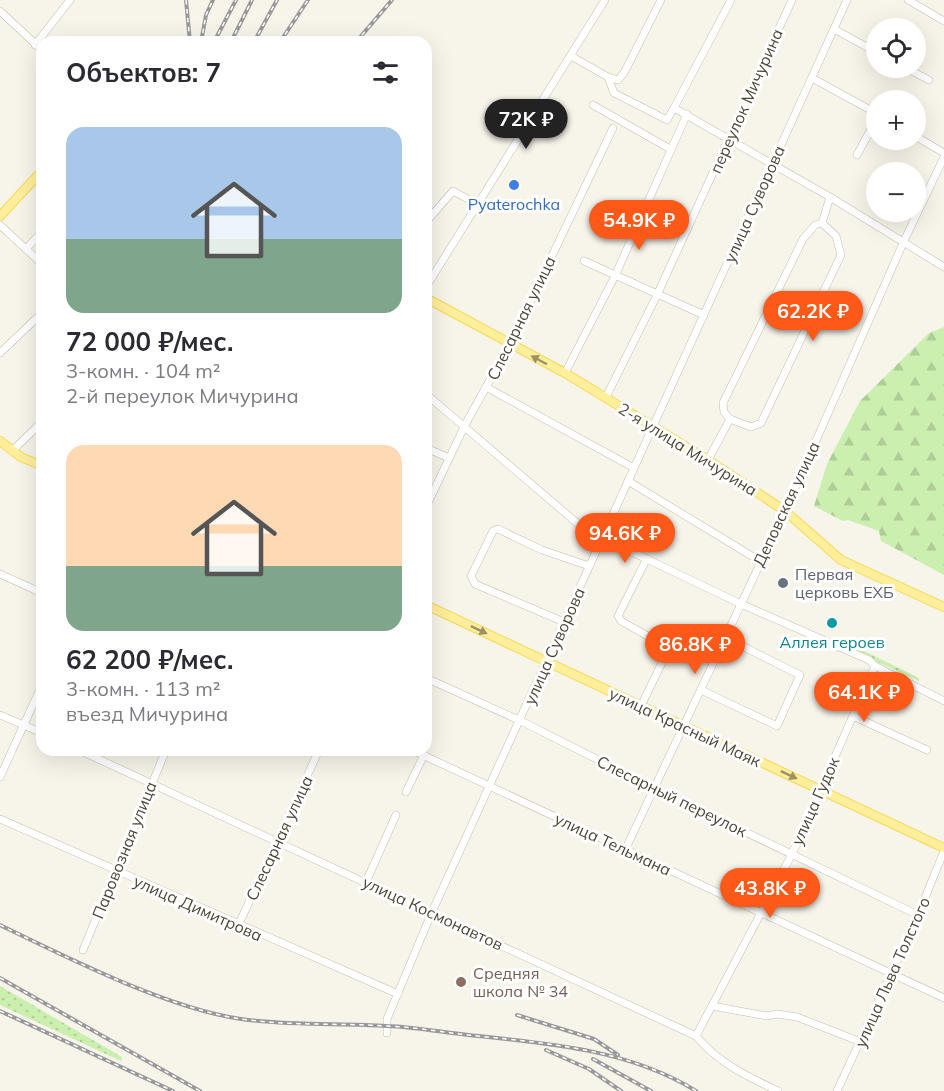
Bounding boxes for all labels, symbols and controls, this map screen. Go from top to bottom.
map controls [866,18,926,222]
button: locate [866,18,926,78]
street label: переулок Мичурина [705,26,787,176]
text: Объектов: 7 [66,56,221,89]
icon: filters [369,56,402,89]
button: + [866,90,926,150]
pin: 72K ₽ [484,99,568,150]
text: 72K ₽ [499,106,553,131]
street label: улица Суворова [719,142,789,266]
button: − [866,162,926,222]
icon: home [180,166,288,274]
marker: Pyaterochka [507,178,521,192]
place label: Pyaterochka [468,194,560,214]
pin: 54.9K ₽ [584,200,694,251]
text: 54.9K ₽ [603,207,675,232]
street label: Слесарная улица [482,253,560,383]
pin: 62.2K ₽ [758,291,868,342]
text: 62.2K ₽ [777,298,849,323]
text: 72 000 ₽/мес. [66,325,233,358]
one-way arrow [530,355,547,364]
text: 3-комн. · 104 m² [66,358,220,383]
text: 2-й переулок Мичурина [66,383,299,408]
street label: 2-я улица Мичурина [615,398,761,500]
street label: Деповская улица [748,438,824,570]
icon: home [180,484,288,592]
pin: 94.6K ₽ [570,513,680,564]
text: 94.6K ₽ [589,520,661,545]
place label: Первая церковь ЕХБ [795,564,894,602]
marker: Первая церковь ЕХБ [776,576,790,590]
street label: улица Суворова [519,584,589,708]
marker: Аллея героев [825,616,839,630]
pin: 86.8K ₽ [640,624,750,675]
one-way arrow [470,626,487,635]
text: 86.8K ₽ [659,631,731,656]
place label: Аллея героев [779,632,885,652]
text: 62 200 ₽/мес. [66,643,233,676]
pin: 64.1K ₽ [809,672,919,723]
text: 3-комн. · 113 m² [66,676,220,701]
text: 64.1K ₽ [828,679,900,704]
street label: улица Красный Маяк [606,683,764,771]
text: въезд Мичурина [66,701,228,726]
street label: Слесарный переулок [594,751,751,841]
street label: улица Гудок [787,753,843,848]
one-way arrow [780,771,797,780]
street label: Слесарная улица [241,772,317,904]
street label: Паровозная улица [87,778,161,922]
street label: улица Тельмана [552,808,674,880]
pin: 43.8K ₽ [715,868,825,919]
street label: улица Димитрова [131,871,265,945]
street label: улица Космонавтов [360,872,506,954]
text: 43.8K ₽ [734,875,806,900]
street label: улица Льва Толстого [850,894,934,1050]
place label: Средняя школа № 34 [473,963,568,1001]
marker: Средняя школа № 34 [454,975,468,989]

